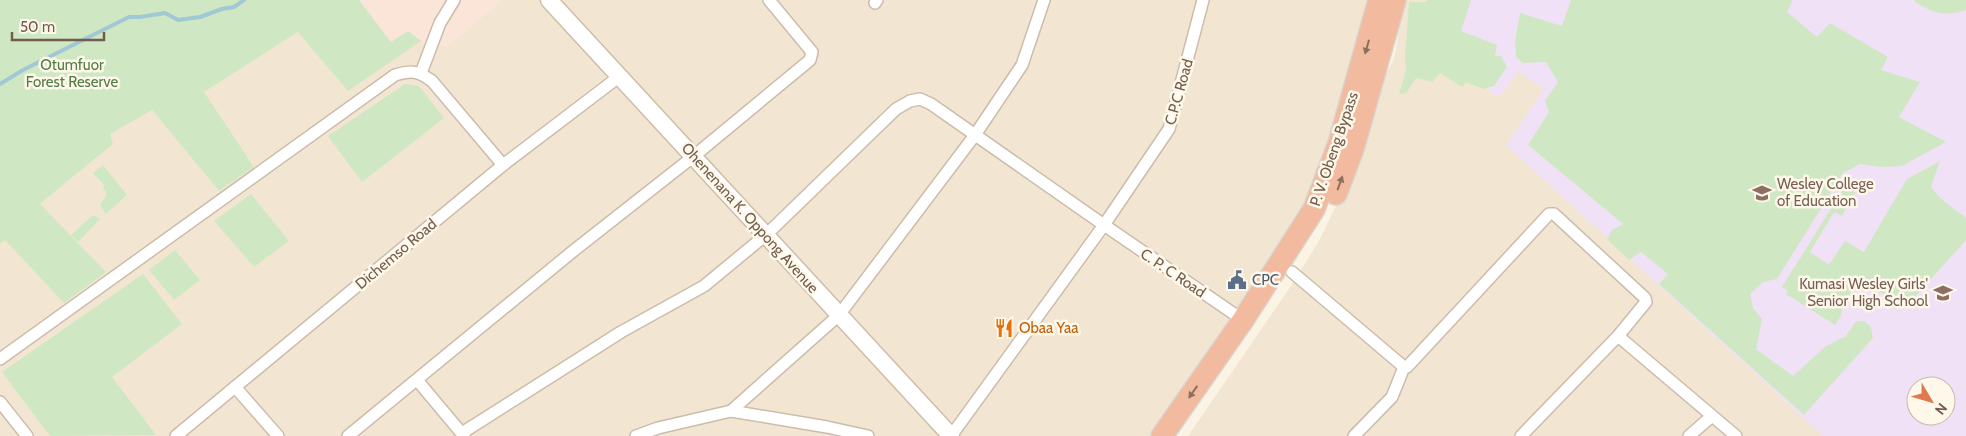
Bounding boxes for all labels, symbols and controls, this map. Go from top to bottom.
scale bar [12,10,105,42]
text: 50 m [20,18,55,36]
one-way arrow [1362,40,1370,55]
park label: Otumfuor Forest Reserve [26,56,118,91]
street label: C.P.C Road [1161,57,1197,127]
street label: P. V. Obeng Bypass [1306,89,1362,209]
street label: Ohenenana K. Oppong Avenue [678,139,822,297]
place label: Wesley College of Education [1777,175,1874,210]
one-way arrow [1337,176,1344,191]
school or university icon: Wesley College of Education [1751,182,1773,204]
street label: Dichemso Road [352,215,440,293]
street label: C. P. C Road [1137,245,1209,301]
public building icon: CPC [1226,269,1248,291]
place label: CPC [1252,271,1279,289]
place label: Kumasi Wesley Girls' Senior High School [1799,275,1928,310]
school or university icon: Kumasi Wesley Girls' Senior High School [1932,282,1954,304]
restaurant icon: Obaa Yaa [993,317,1015,339]
place label: Obaa Yaa [1019,319,1079,337]
north arrow [1906,376,1956,426]
one-way arrow [1188,385,1198,399]
text: N [1931,400,1951,418]

